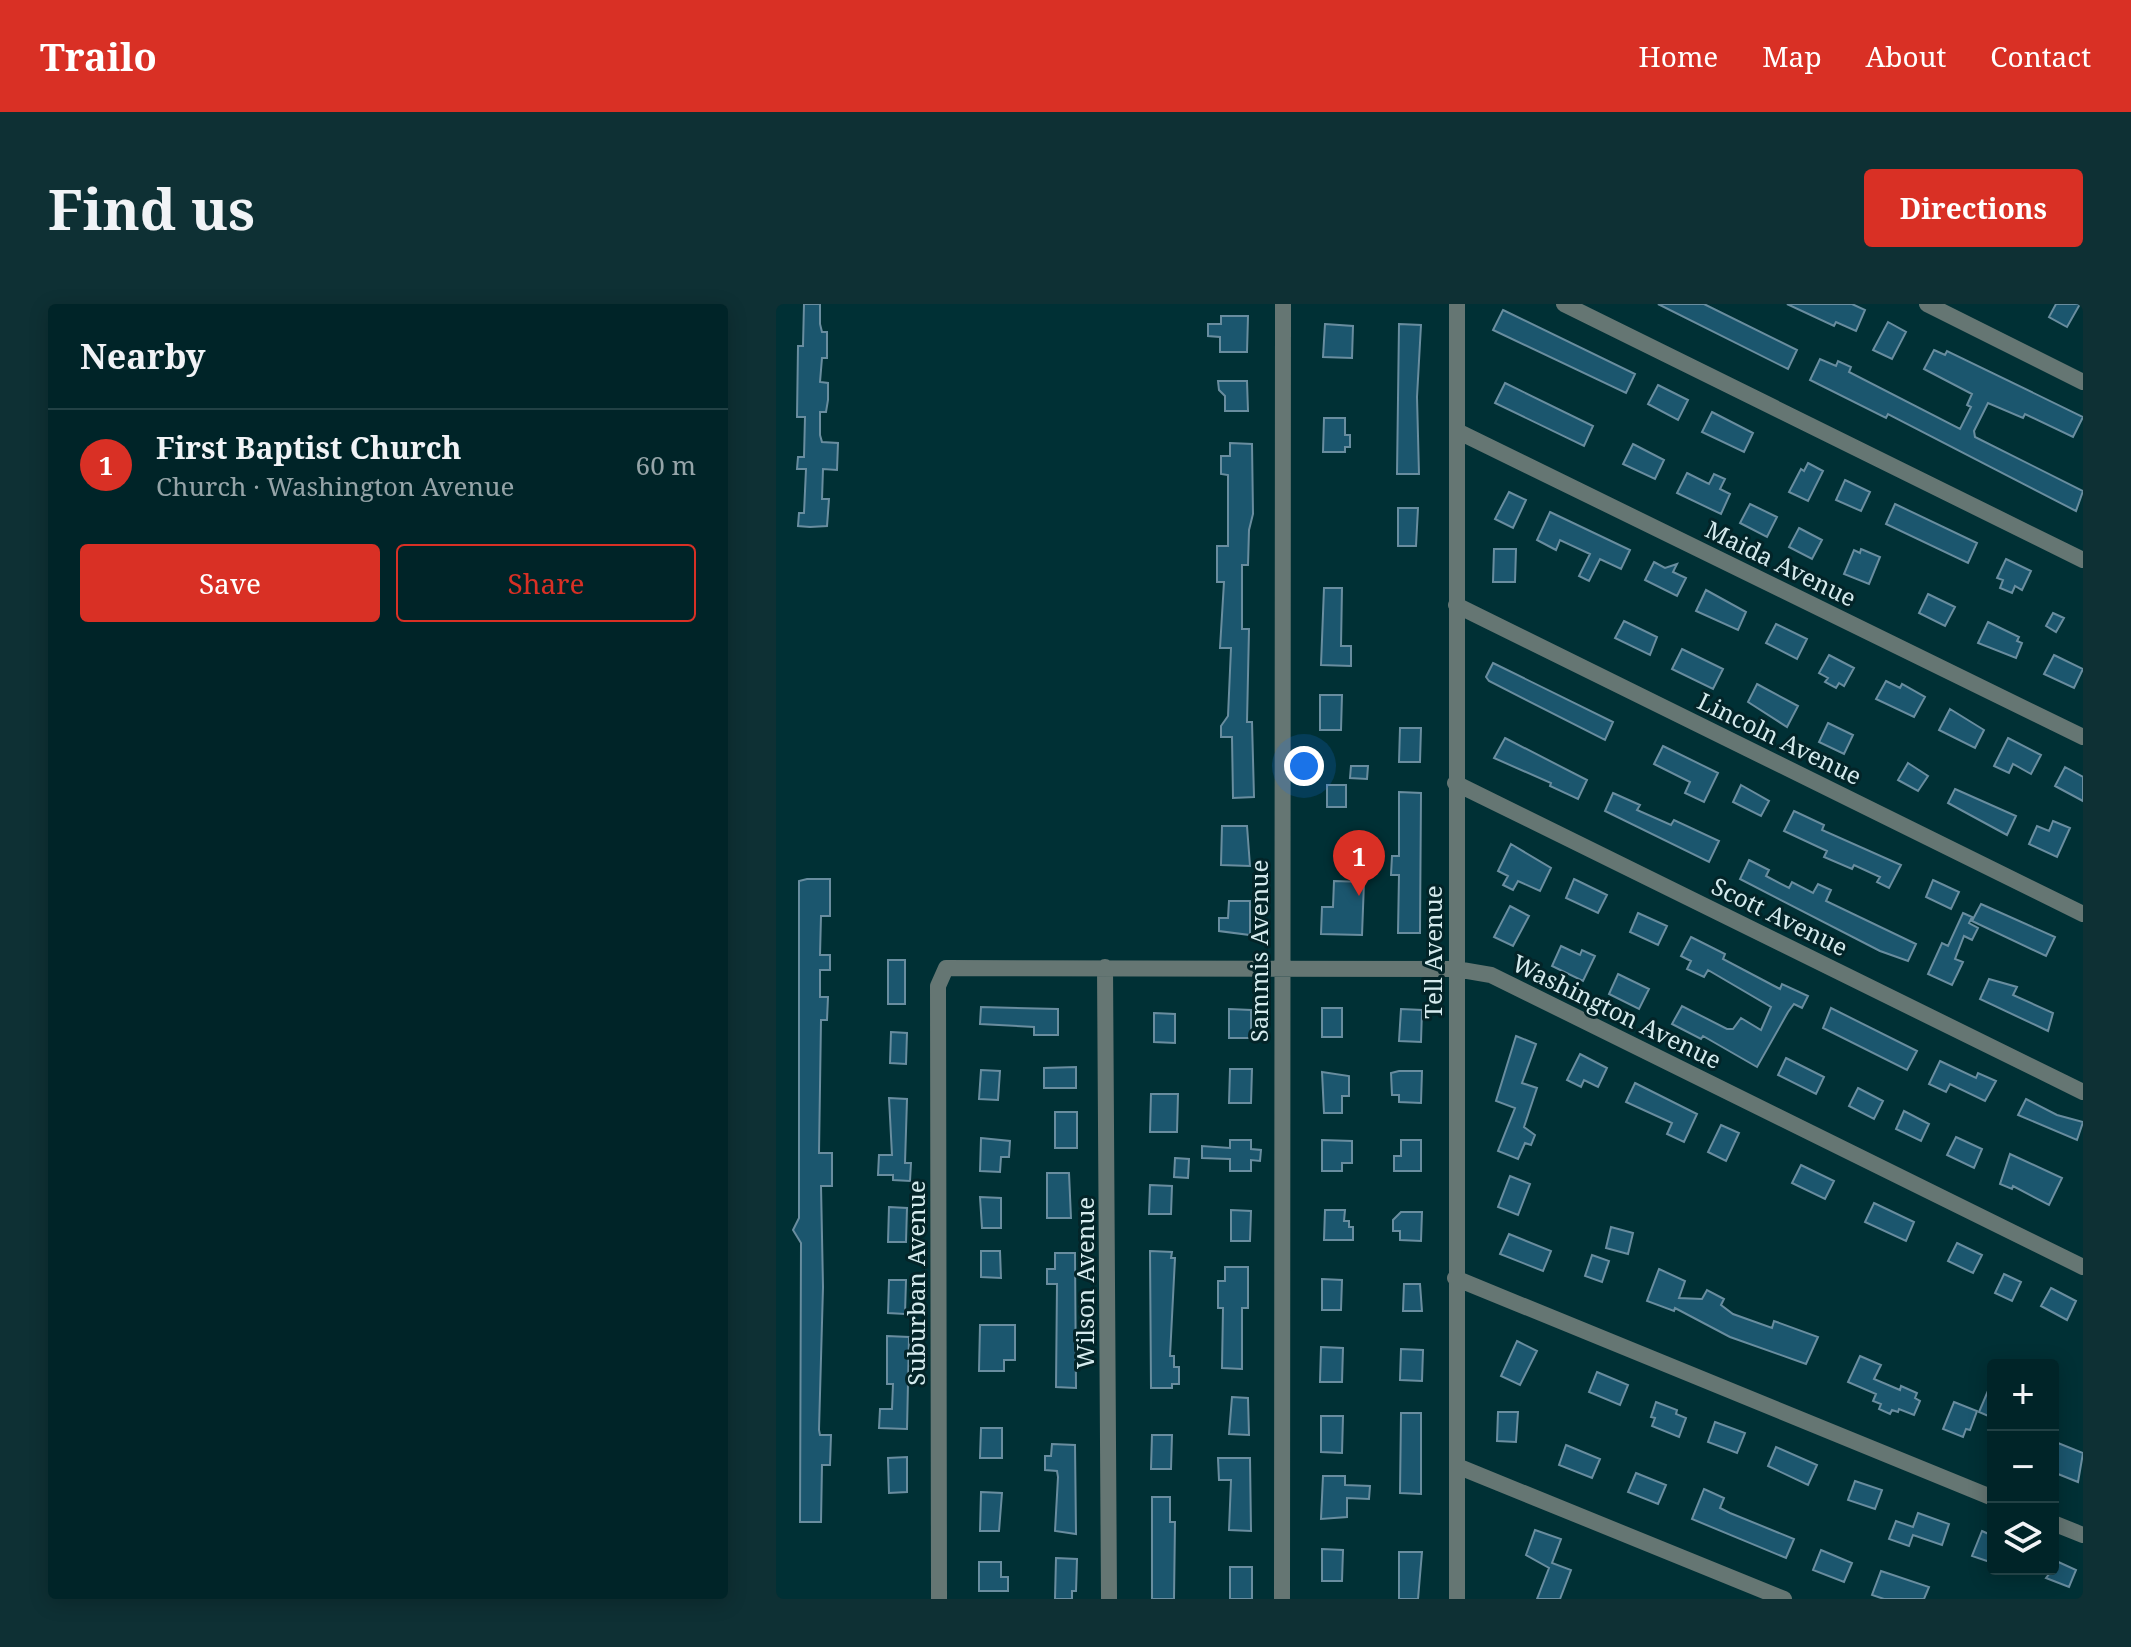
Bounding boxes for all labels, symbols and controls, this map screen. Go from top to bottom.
text: Trailo [40,30,157,82]
text: Home [1639,37,1718,75]
text: Map [1762,37,1822,75]
text: About [1866,37,1946,75]
text: Contact [1990,37,2091,75]
button: Directions [1864,169,2083,247]
text: Find us [48,170,255,246]
text: Nearby [80,333,206,379]
text: First Baptist Church [156,427,461,468]
text: 1 [99,447,113,483]
text: 60 m [636,447,696,483]
text: Church · Washington Avenue [156,468,515,504]
street label: Maida Avenue [1700,512,1862,614]
button: Save [80,544,380,622]
button: Share [396,544,696,622]
street label: Lincoln Avenue [1692,684,1868,792]
your location [1284,746,1324,786]
pin: 1 [1333,830,1385,896]
street label: Sammis Avenue [1242,860,1275,1042]
street label: Scott Avenue [1706,869,1854,963]
street label: Tell Avenue [1416,885,1449,1019]
street label: Washington Avenue [1507,946,1727,1076]
street label: Suburban Avenue [899,1180,932,1386]
street label: Wilson Avenue [1068,1197,1101,1369]
map controls [1987,1359,2059,1575]
button: + [1987,1359,2059,1431]
button: − [1987,1431,2059,1503]
button: layers [1987,1503,2059,1575]

